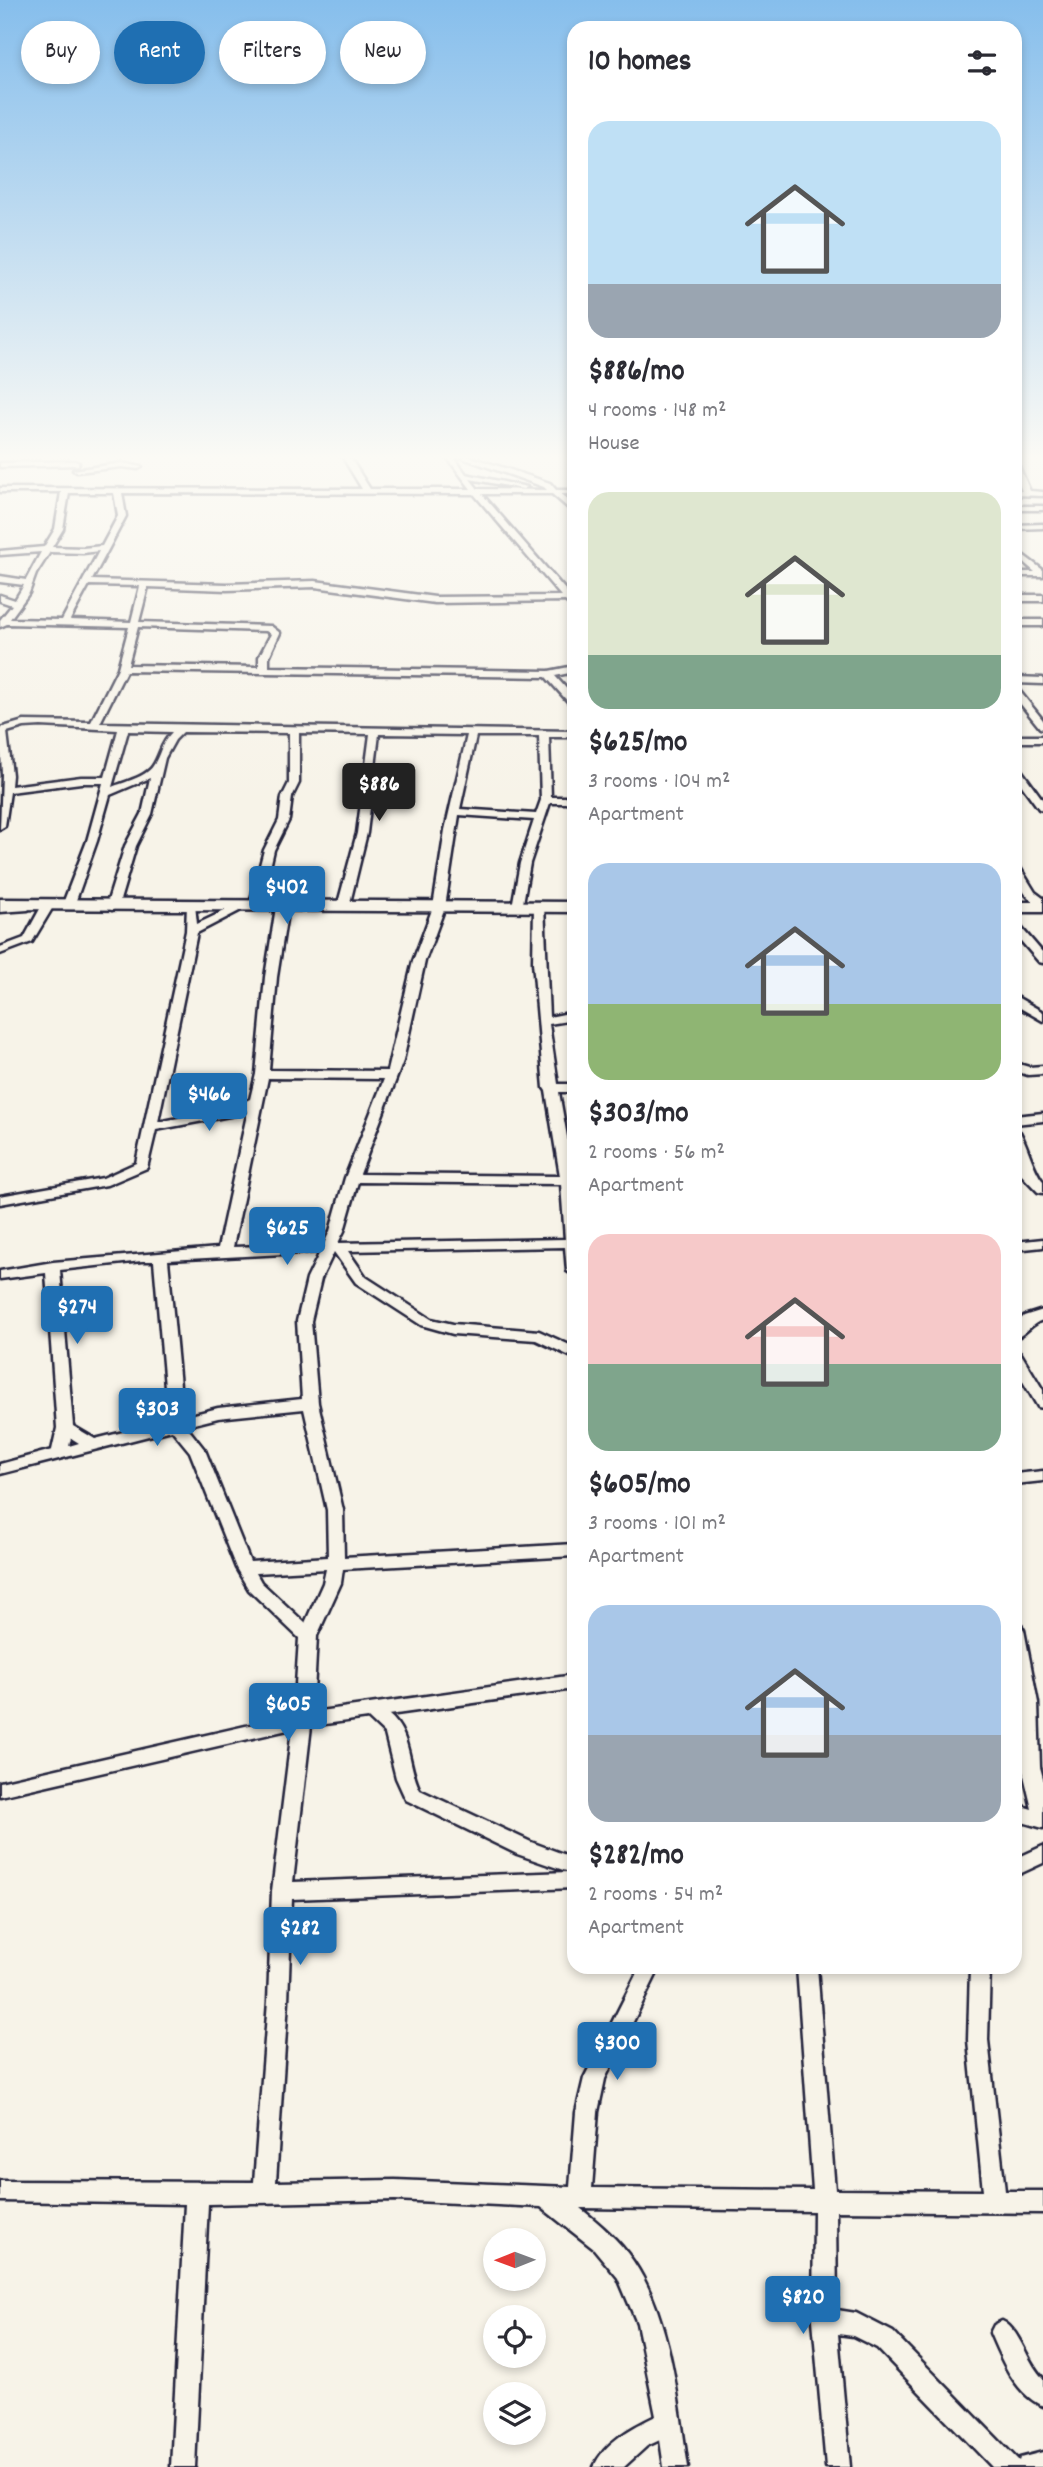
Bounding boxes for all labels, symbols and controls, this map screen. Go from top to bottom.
chip: Buy [21,21,100,84]
chip: Rent [114,21,205,84]
chip: Filters [219,21,326,84]
chip: New [340,21,426,84]
text: 10 homes [588,42,691,85]
icon: filters [963,44,1001,82]
icon: home [732,166,858,292]
text: $886/mo [588,352,684,395]
text: 4 rooms · 148 m² [588,395,726,428]
text: House [588,428,640,461]
icon: home [732,537,858,663]
text: $625/mo [588,723,687,766]
pin: $886 [338,764,420,823]
text: 3 rooms · 104 m² [588,766,730,799]
text: $886 [358,769,400,802]
text: Apartment [588,799,684,832]
pin: $402 [246,866,328,926]
text: $402 [265,872,309,905]
icon: home [732,908,858,1034]
pin: $466 [168,1074,250,1133]
text: $466 [187,1079,231,1112]
text: $303/mo [588,1094,689,1137]
text: 2 rooms · 56 m² [588,1137,725,1170]
text: Apartment [588,1170,684,1203]
pin: $625 [246,1208,328,1267]
text: $625 [265,1213,309,1246]
icon: home [732,1279,858,1405]
pin: $274 [36,1286,118,1346]
text: $274 [57,1292,97,1325]
pin: $303 [116,1388,198,1448]
text: $303 [135,1394,179,1427]
text: $605/mo [588,1465,691,1508]
text: 3 rooms · 101 m² [588,1508,726,1541]
text: Apartment [588,1541,684,1574]
icon: home [732,1650,858,1776]
pin: $605 [247,1684,329,1743]
text: $605 [265,1689,311,1722]
text: $282/mo [588,1836,684,1879]
text: 2 rooms · 54 m² [588,1879,723,1912]
pin: $282 [259,1908,341,1967]
text: Apartment [588,1912,684,1945]
text: $282 [280,1913,321,1946]
pin: $300 [576,2022,658,2082]
text: $300 [594,2028,640,2061]
north arrow [483,2228,546,2291]
map controls [483,2228,546,2445]
pin: $820 [762,2276,844,2336]
text: $820 [781,2282,825,2315]
button: locate [483,2305,546,2368]
button: layers [483,2382,546,2445]

